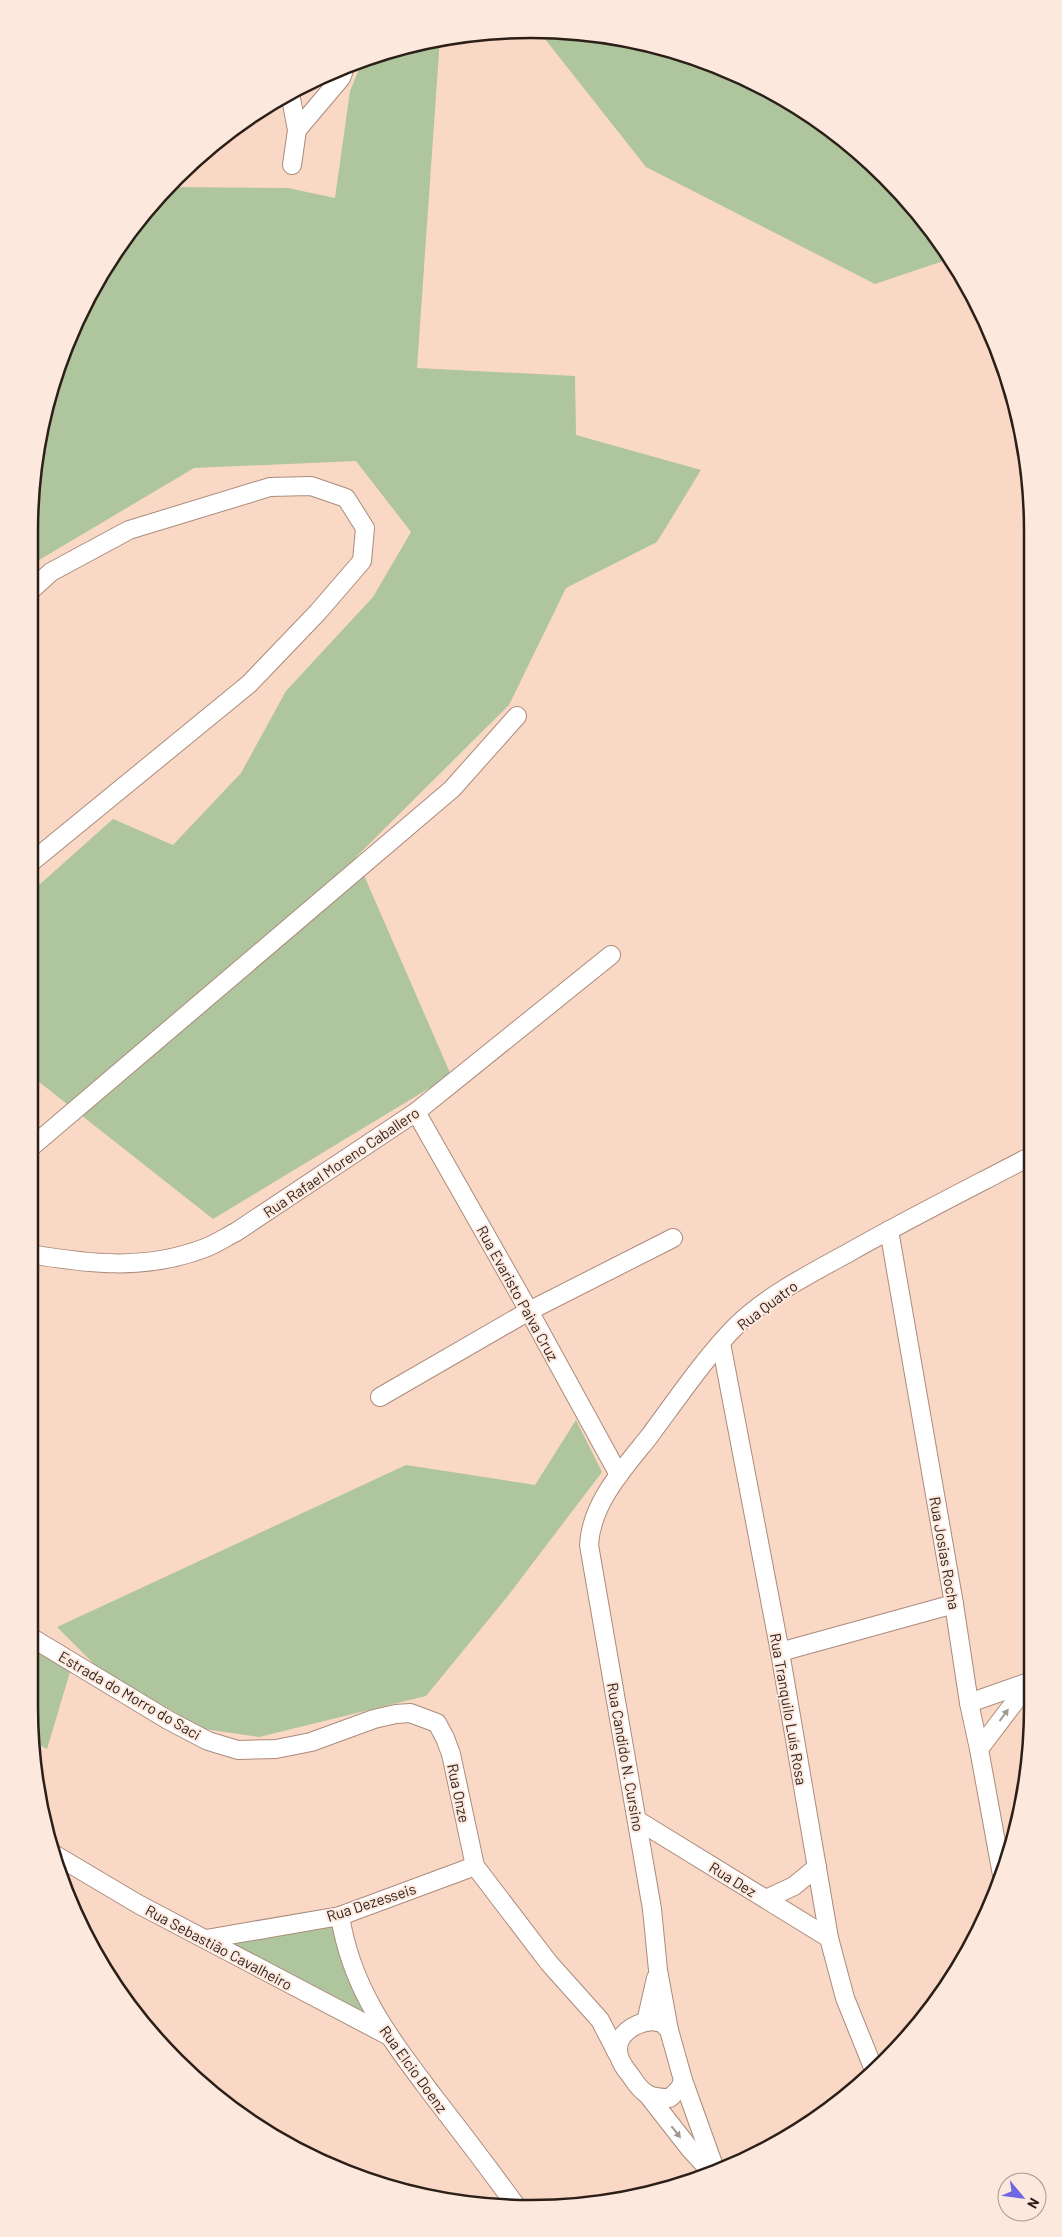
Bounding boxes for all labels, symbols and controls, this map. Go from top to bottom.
street label: Rua Rafael Moreno Caballero [260,1103,422,1221]
street label: Rua Evaristo Paiva Cruz [473,1222,563,1364]
street label: Rua Quatro [733,1276,801,1334]
street label: Rua Josias Rocha [926,1495,964,1611]
street label: Rua Tranquilo Luís Rosa [767,1632,811,1786]
street label: Estrada do Morro do Saci [56,1647,204,1743]
street label: Rua Candido N. Cursino [604,1681,648,1833]
one-way arrow [999,1708,1009,1722]
street label: Rua Onze [444,1762,474,1824]
street label: Rua Dez [706,1858,760,1901]
street label: Rua Dezesseis [324,1879,418,1925]
street label: Rua Sebastião Cavalheiro [142,1901,296,1993]
street label: Rua Elcio Doenz [376,2022,452,2116]
one-way arrow [671,2125,682,2138]
north arrow [997,2172,1047,2222]
text: N [1024,2195,1043,2212]

